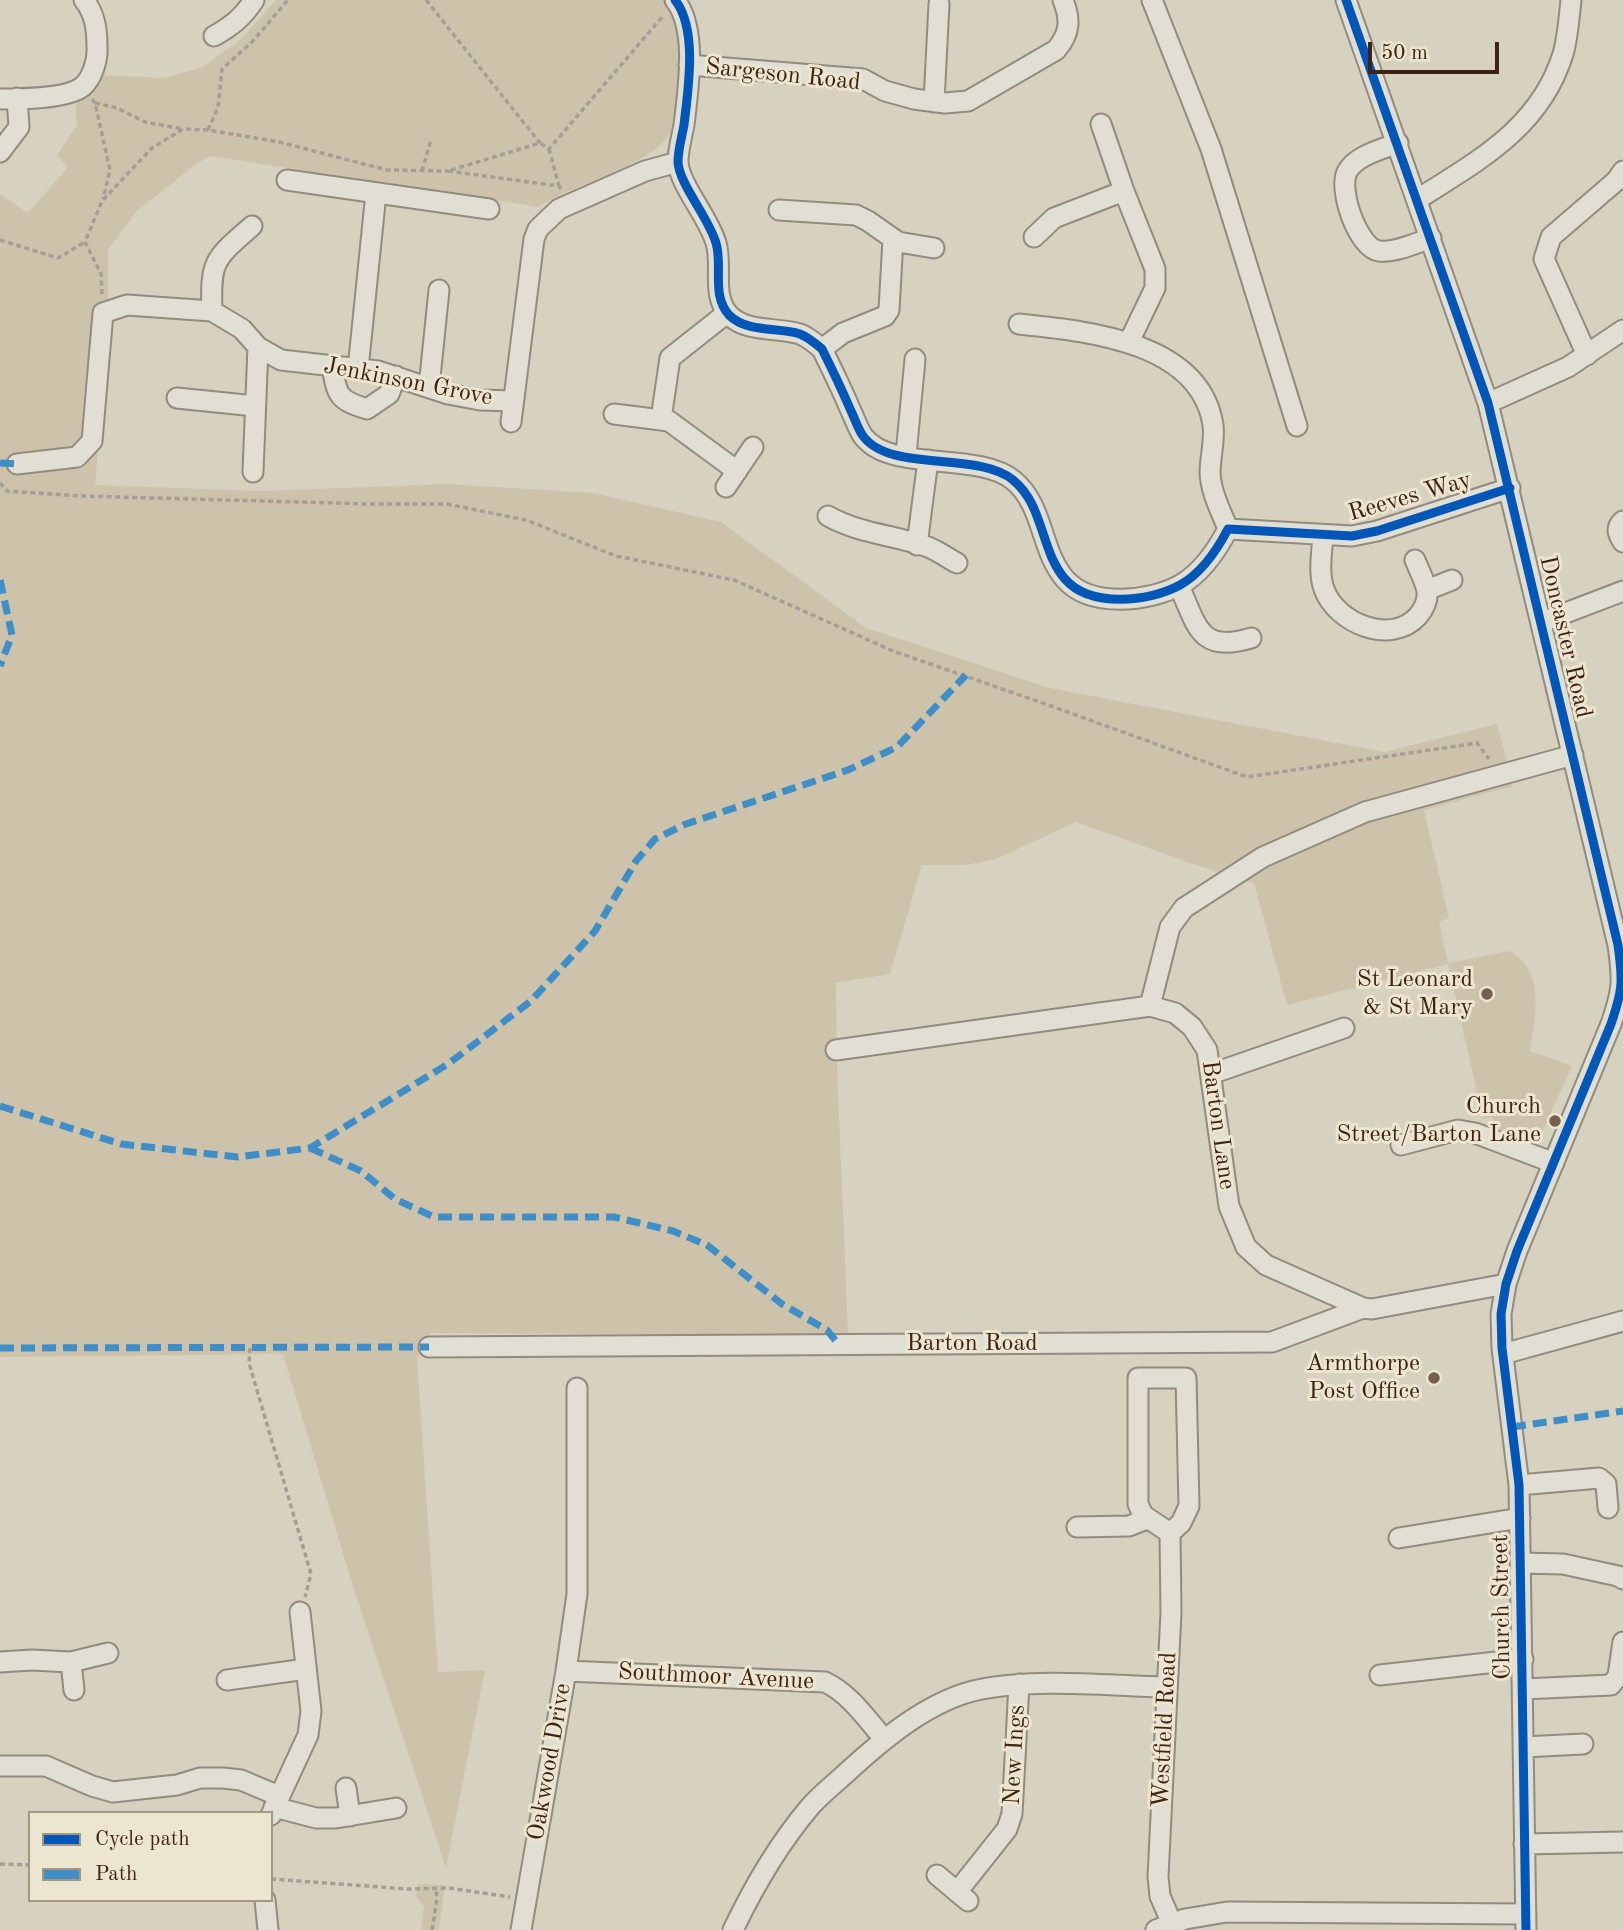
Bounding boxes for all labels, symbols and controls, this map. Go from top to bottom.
scale bar [1371,28,1502,72]
text: 50 m [1381,43,1428,64]
street label: Sargeson Road [704,53,862,97]
street label: Jenkinson Grove [321,352,495,412]
street label: Reeves Way [1345,466,1475,528]
street label: Doncaster Road [1532,553,1598,721]
place label: St Leonard & St Mary [1357,966,1473,1022]
marker: St Leonard & St Mary [1479,986,1495,1002]
street label: Barton Lane [1195,1059,1241,1191]
place label: Church Street/Barton Lane [1336,1093,1541,1149]
marker: Church Street/Barton Lane [1547,1113,1563,1129]
street label: Barton Road [906,1330,1038,1358]
place label: Armthorpe Post Office [1306,1350,1420,1406]
marker: Armthorpe Post Office [1426,1370,1442,1386]
street label: Church Street [1486,1534,1518,1680]
street label: Westfield Road [1147,1651,1183,1809]
street label: Southmoor Avenue [617,1657,815,1697]
street label: Oakwood Drive [522,1681,578,1843]
street label: New Ings [998,1704,1032,1806]
legend [28,1811,273,1902]
text: Cycle path [95,1829,190,1850]
text: Path [95,1864,138,1885]

